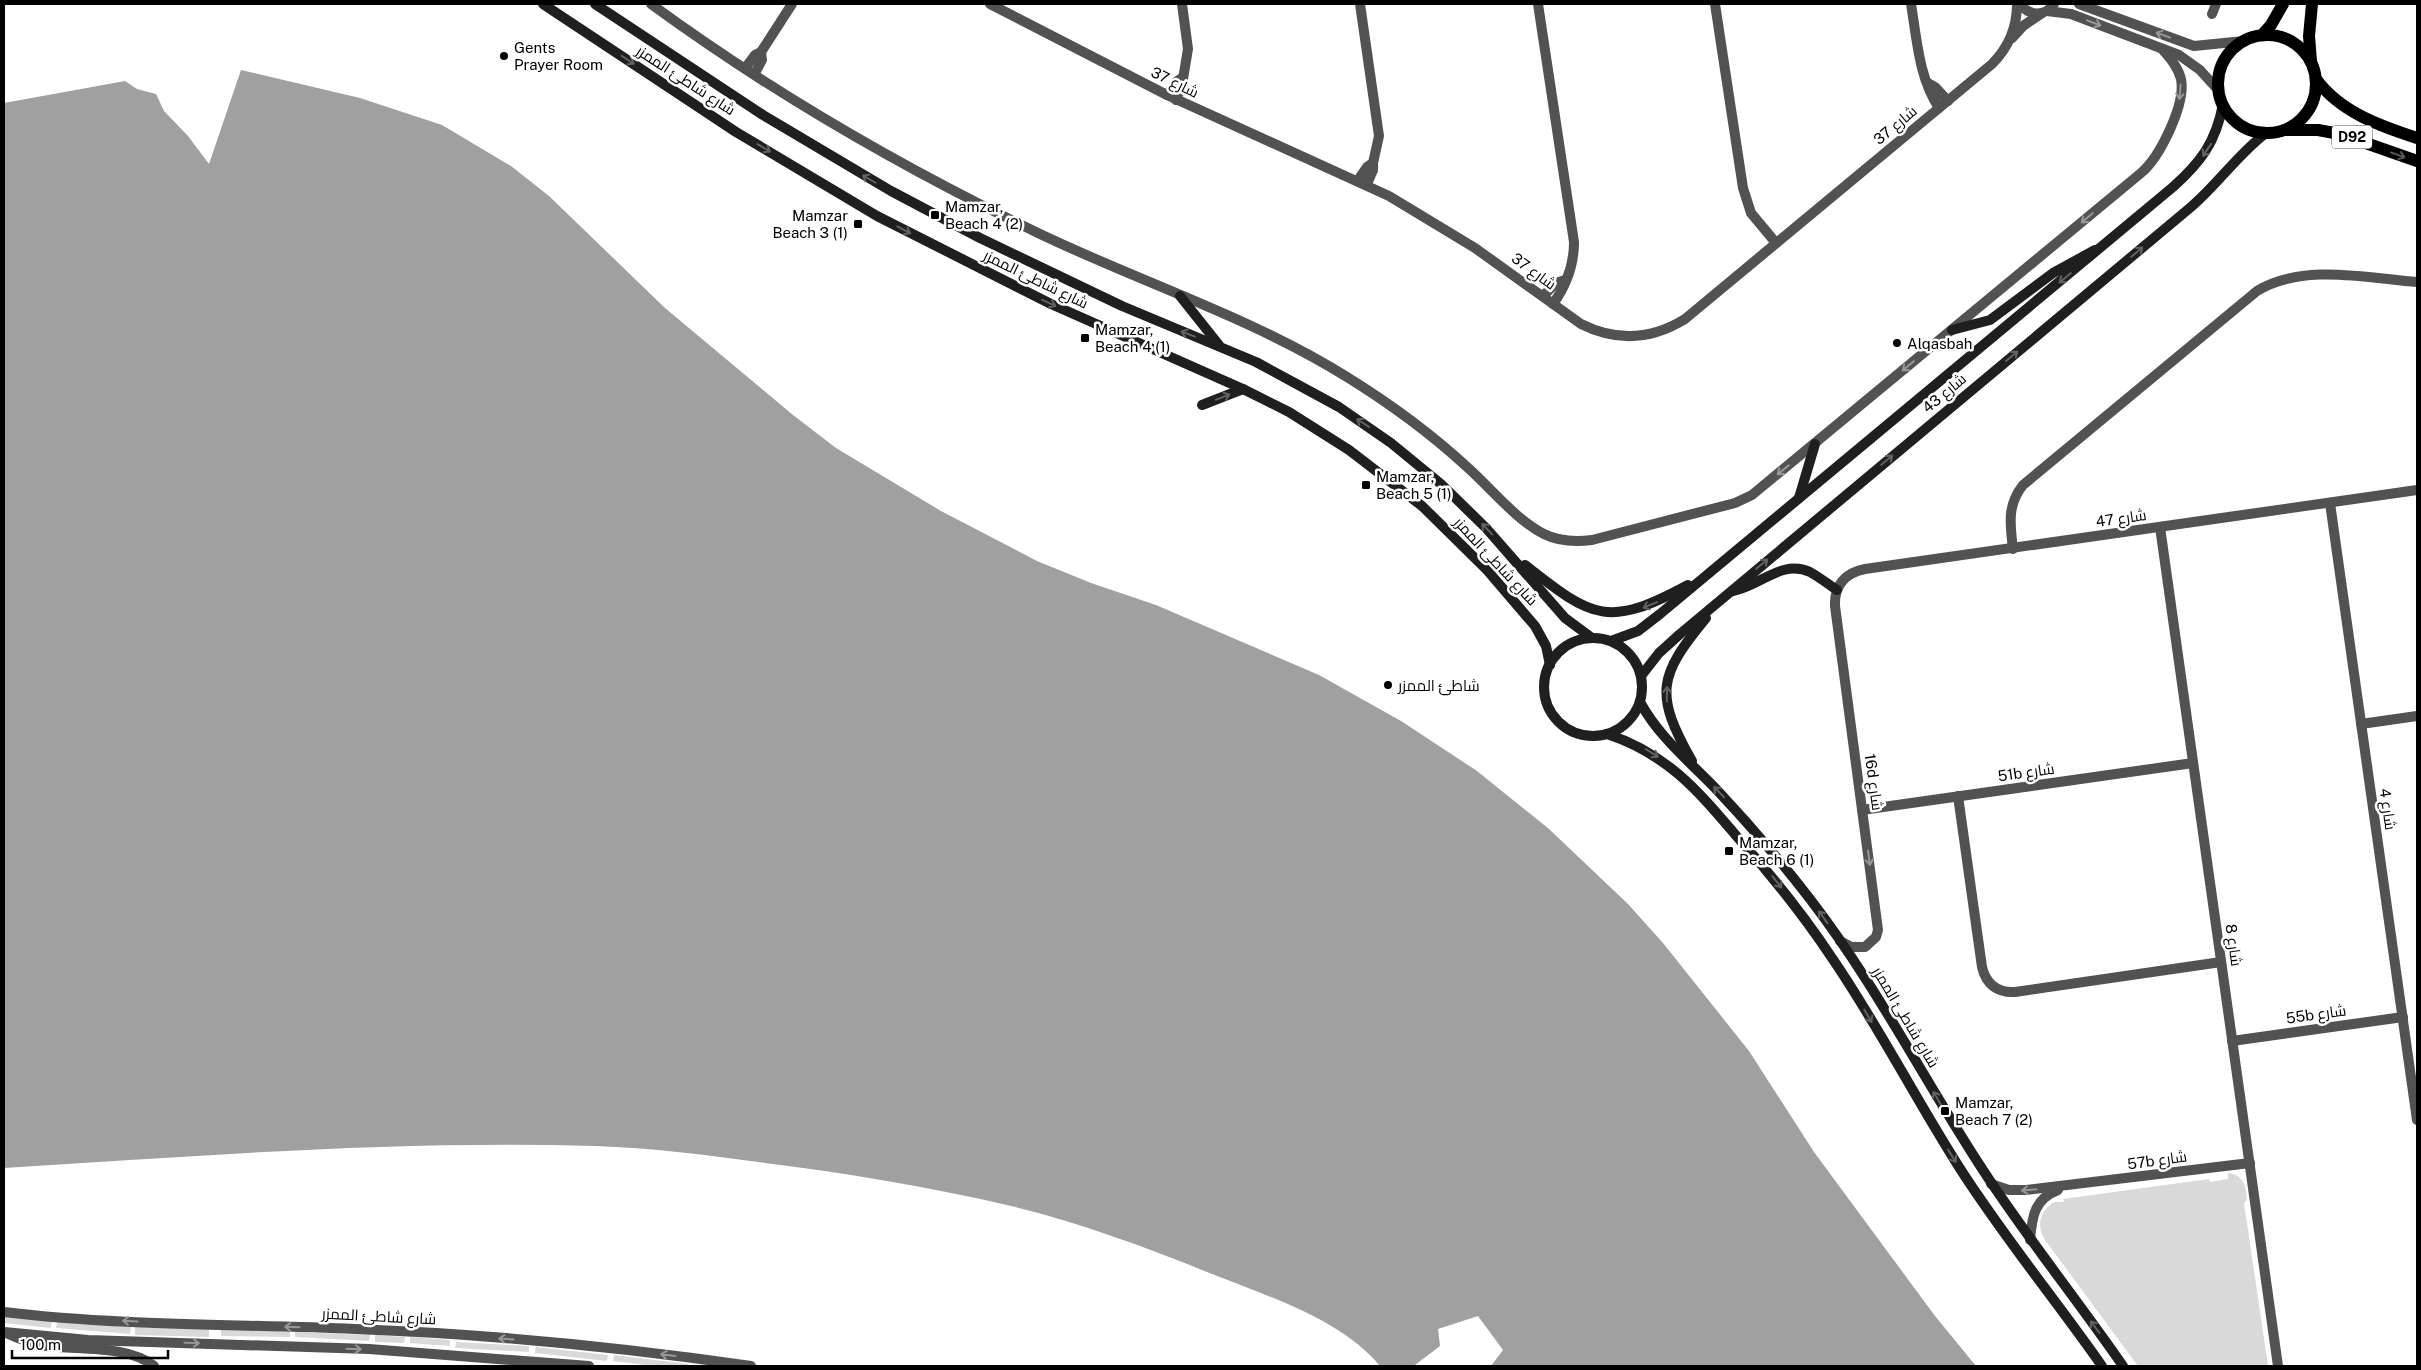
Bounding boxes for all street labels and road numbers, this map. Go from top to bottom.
street label: شارع شاطئ الممزر [631,41,739,121]
street label: شارع 37 [1147,63,1202,103]
street label: شارع 37 [1870,102,1922,150]
road number: D92 [2332,125,2372,148]
street label: شارع شاطئ الممزر [979,246,1091,314]
street label: شارع 37 [1507,249,1560,295]
street label: شارع 43 [1919,370,1971,418]
street label: شارع 47 [2094,506,2148,533]
street label: شارع شاطئ الممزر [1448,513,1541,611]
street label: 16d شارع [1859,753,1886,812]
street label: 51b شارع [1996,760,2056,787]
street label: شارع 4 [2374,787,2399,831]
street label: شارع 8 [2220,923,2245,968]
street label: شارع شاطئ الممزر [1866,963,1943,1072]
street label: 55b شارع [2285,1001,2348,1030]
street label: 57b شارع [2126,1147,2188,1176]
street label: شارع شاطئ الممزر [320,1304,437,1330]

